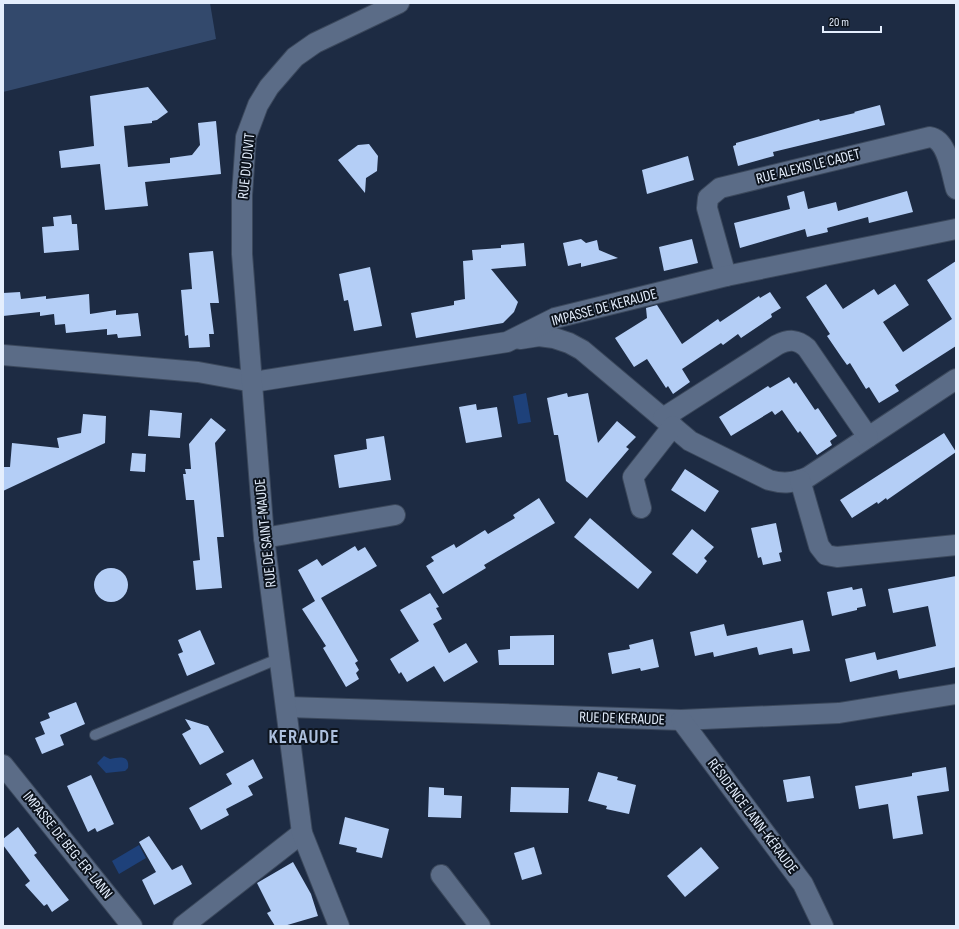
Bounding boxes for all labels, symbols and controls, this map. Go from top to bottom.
scale bar [823,8,881,34]
text: 20 m [829,15,849,30]
street label: RUE DU DIVIT [234,132,259,200]
street label: RUE ALEXIS LE CADET [754,144,862,189]
street label: IMPASSE DE KERAUDE [549,284,659,331]
street label: RUE DE SAINT-MAUDE [250,478,281,588]
street label: RUE DE KERAUDE [579,708,665,729]
district label: KERAUDE [269,726,339,749]
street label: RÉSIDENCE LANN-KÉRAUDE [703,755,802,878]
street label: IMPASSE DE BEG-ER-LANN [18,788,117,903]

